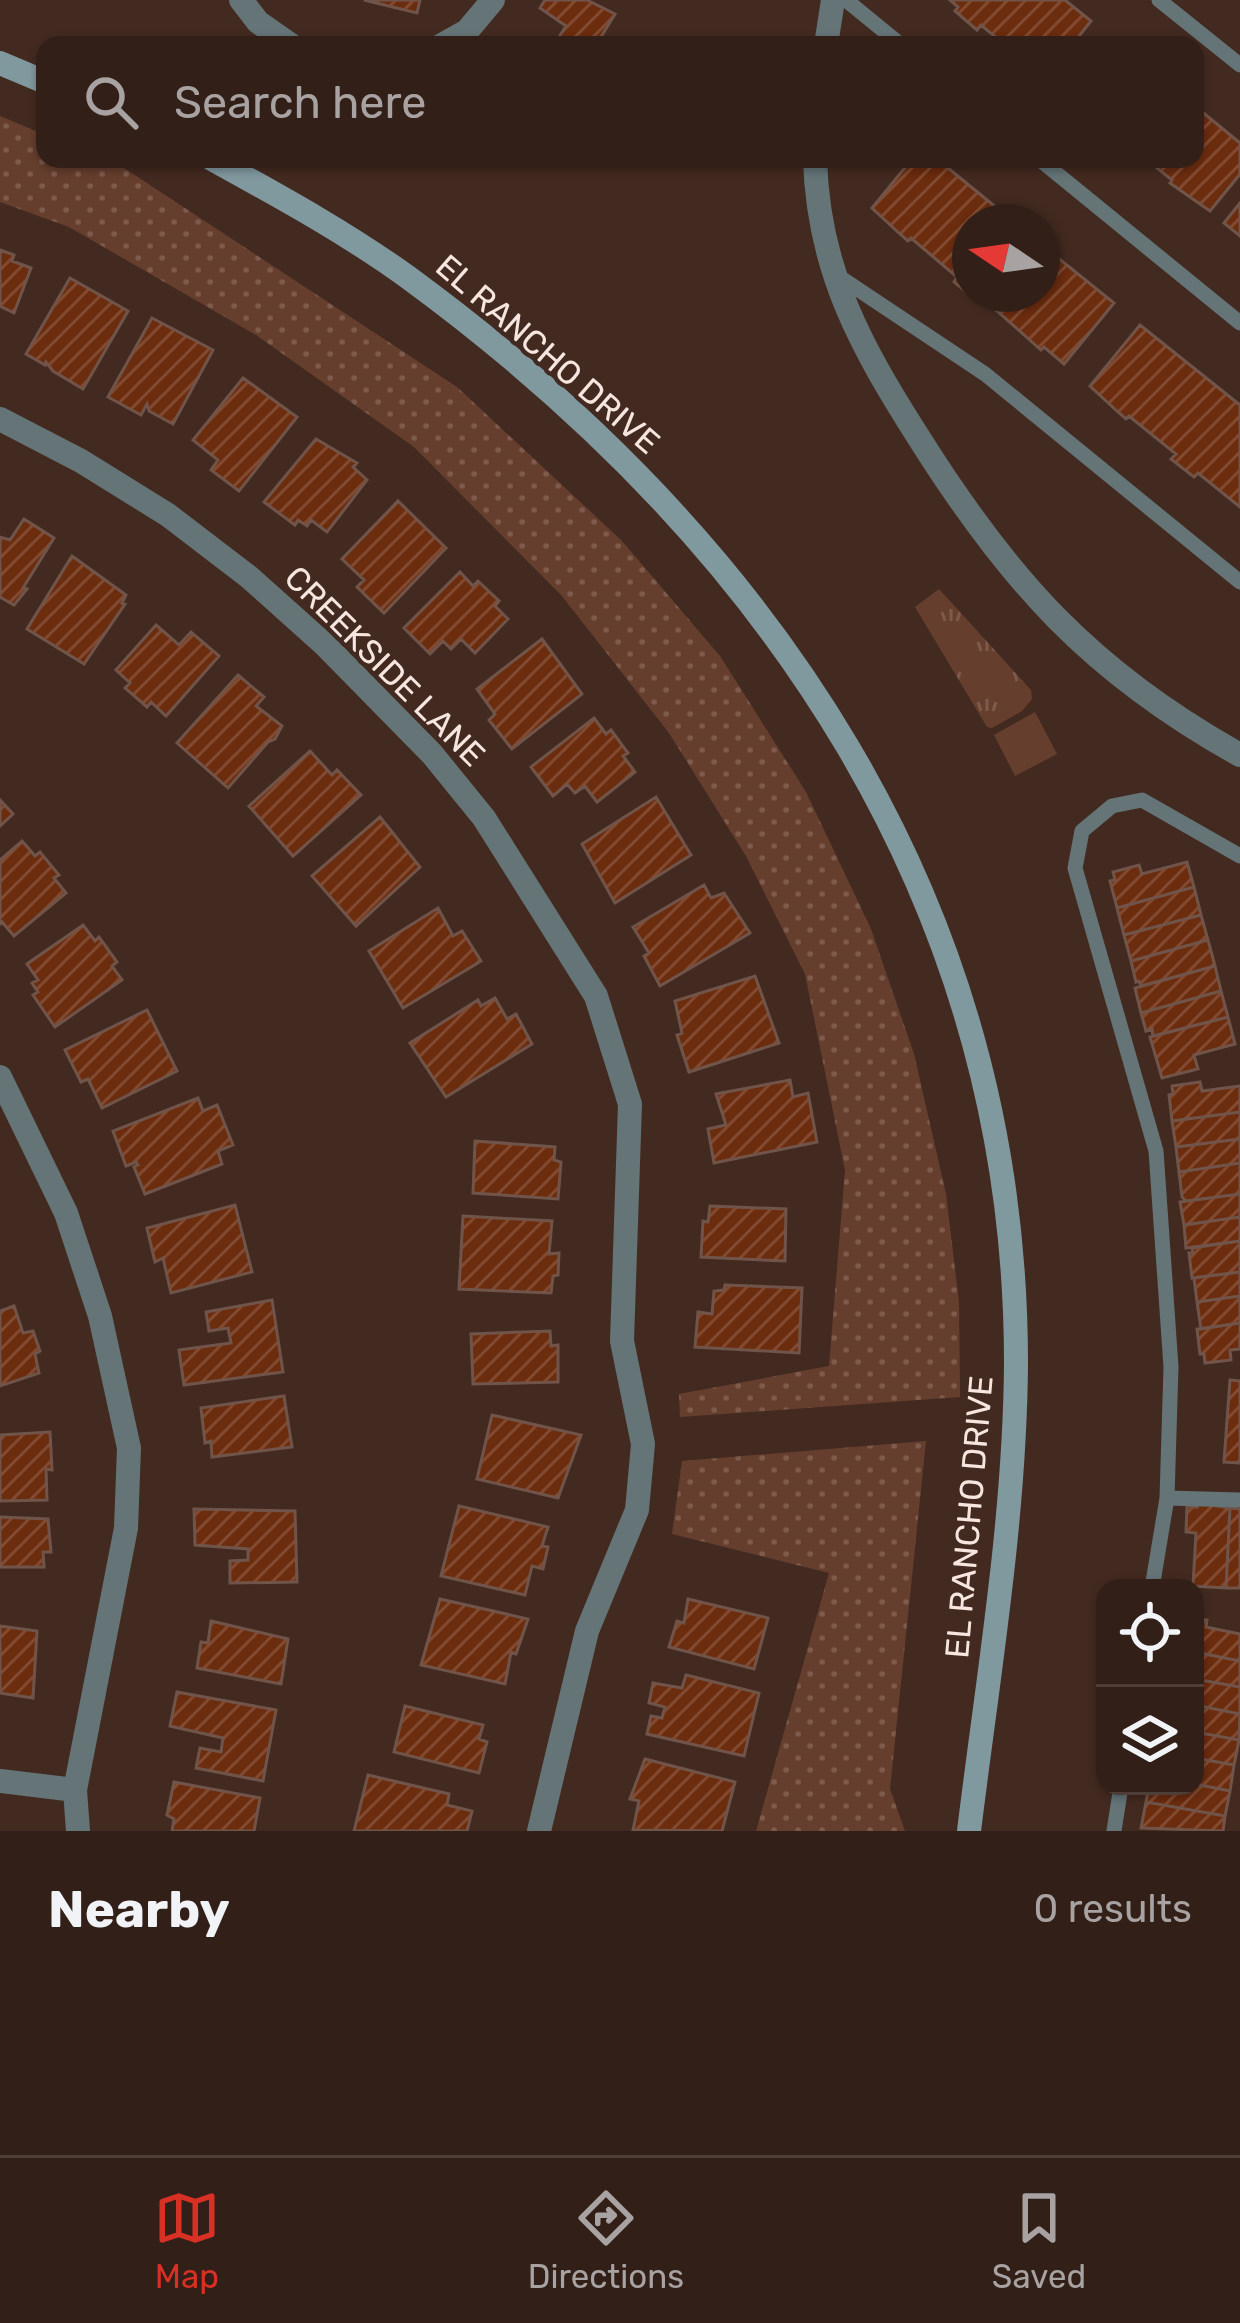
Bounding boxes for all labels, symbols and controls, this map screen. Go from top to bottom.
search box [36,36,1204,168]
icon: search [78,69,144,135]
text: Search here [174,76,426,129]
north arrow [952,204,1060,312]
street label: EL RANCHO DRIVE [428,246,668,462]
street label: CREEKSIDE LANE [277,558,493,774]
street label: EL RANCHO DRIVE [937,1374,1001,1660]
map controls [1096,1579,1204,1795]
button: locate [1096,1579,1204,1687]
button: layers [1096,1687,1204,1795]
text: Nearby [48,1879,230,1940]
text: 0 results [1033,1886,1192,1932]
tab: Map [154,2185,220,2296]
tab: Directions [528,2185,684,2296]
tab: Saved [992,2185,1086,2296]

